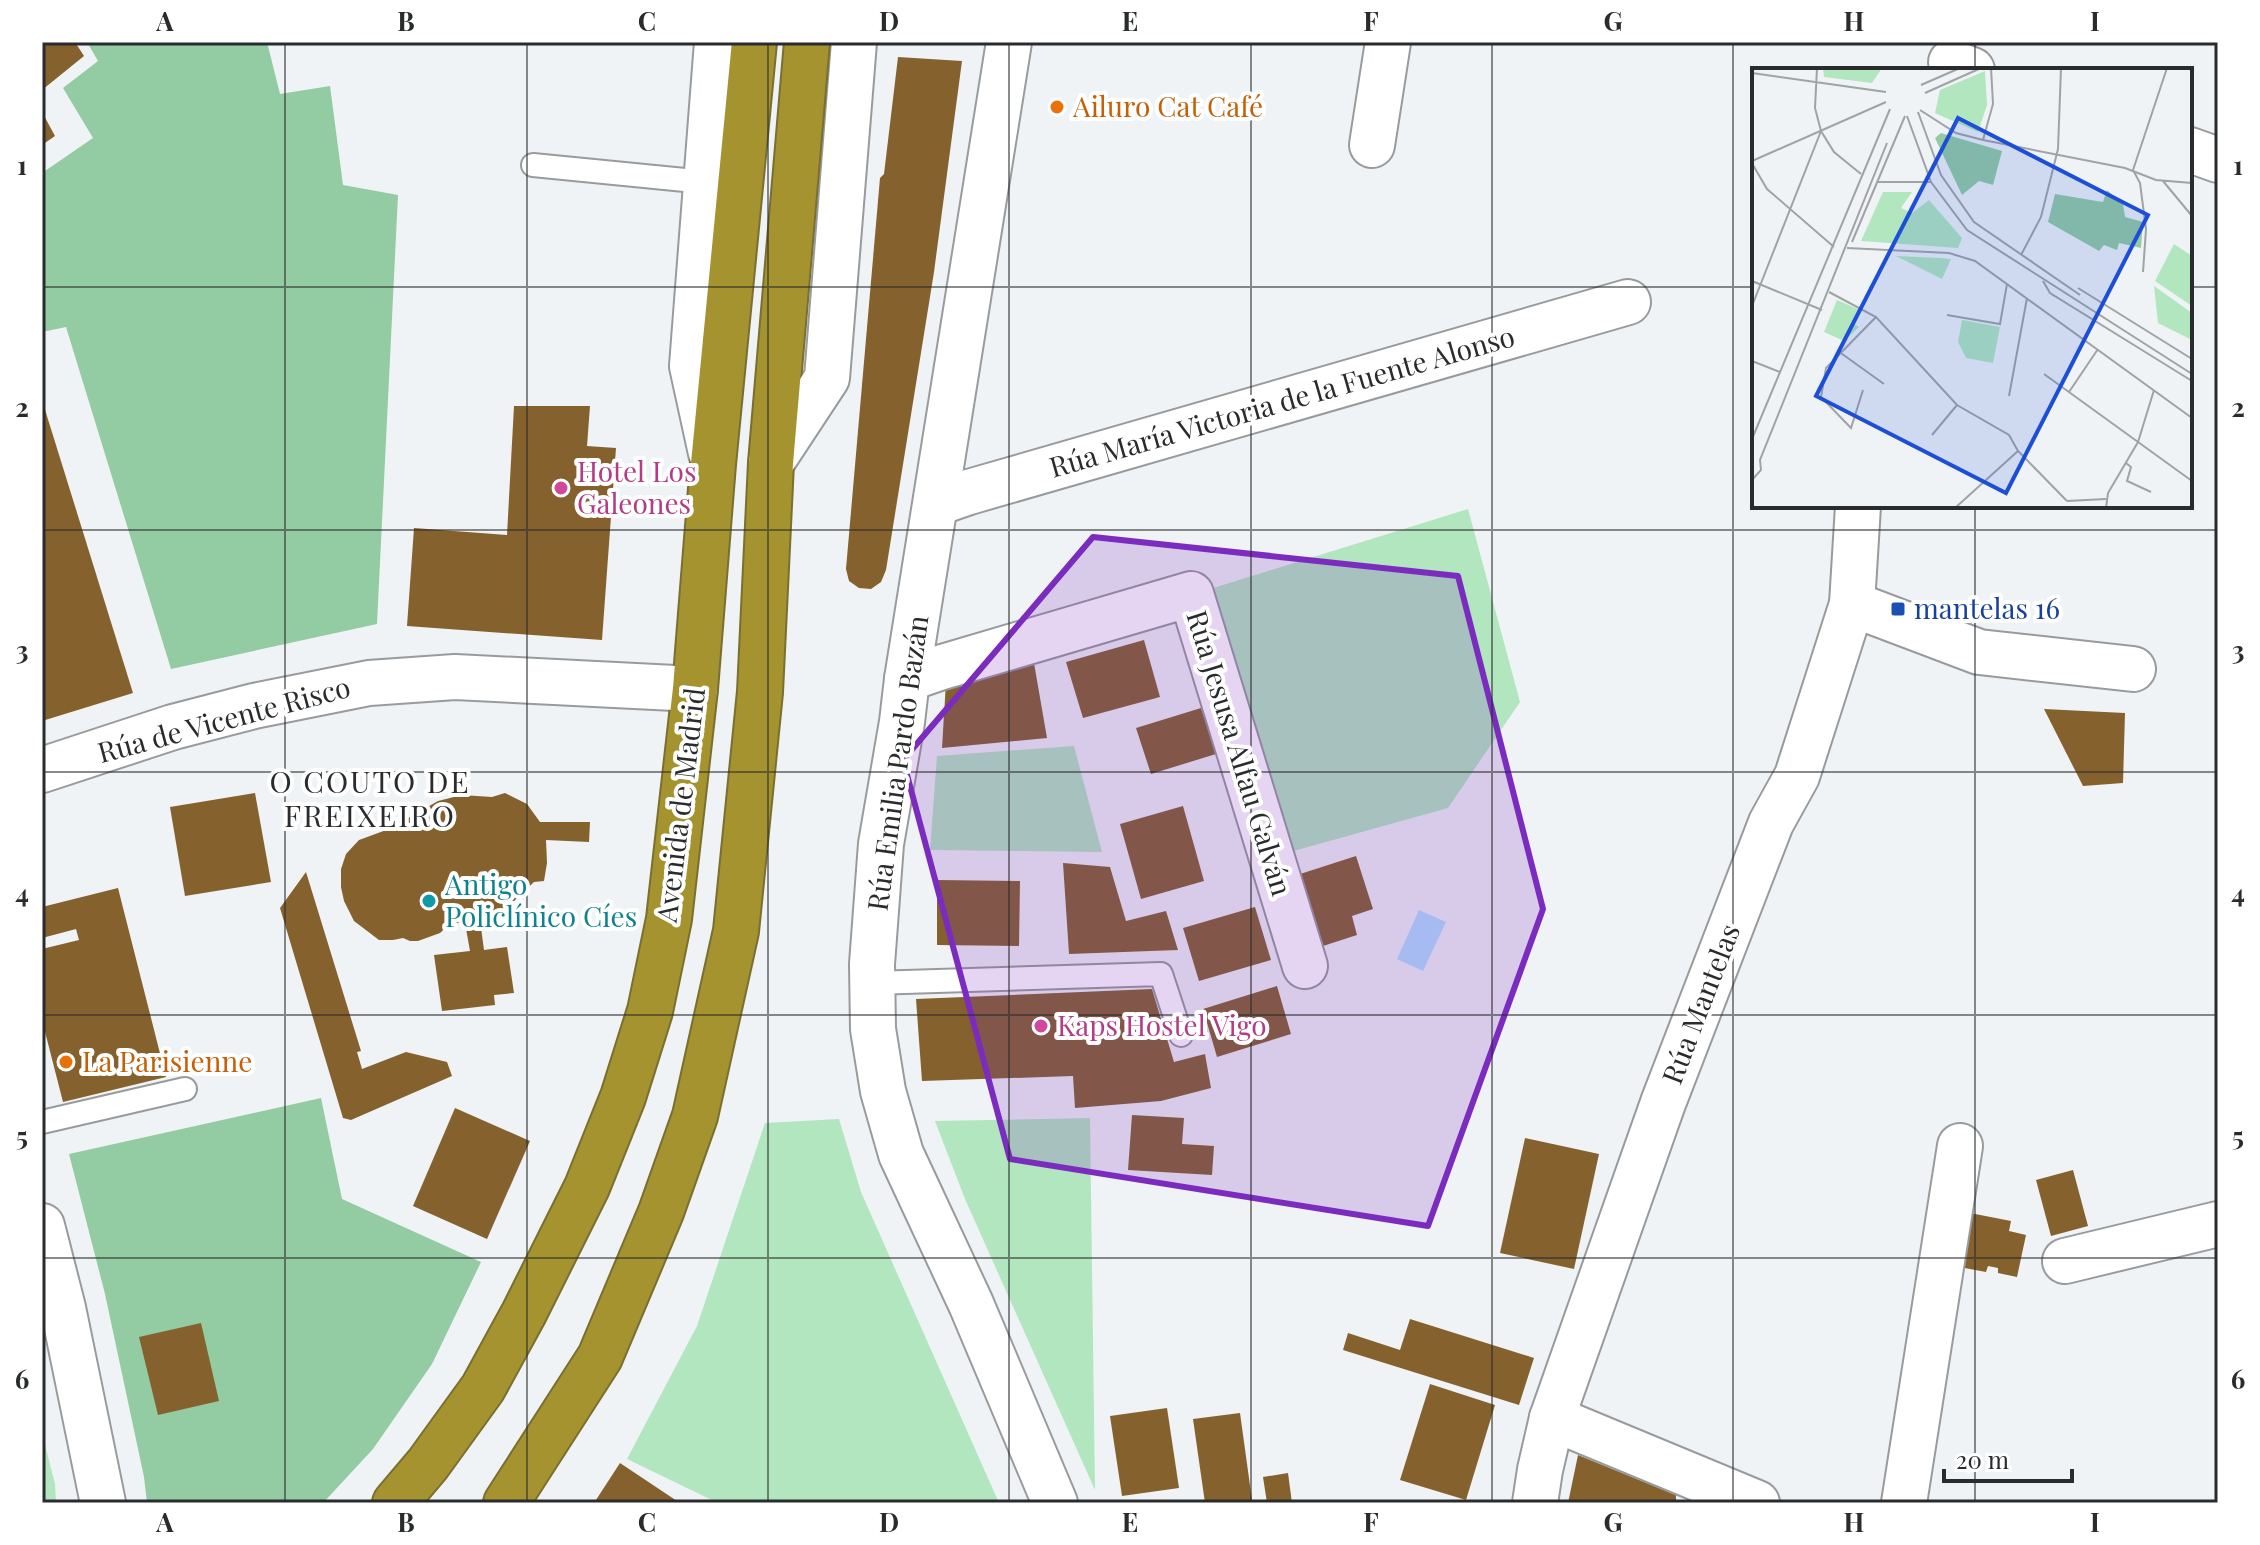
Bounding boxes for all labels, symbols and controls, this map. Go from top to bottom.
text: A [155,3,174,38]
text: B [397,3,415,38]
text: C [638,3,656,38]
text: D [879,3,899,38]
text: E [1122,3,1138,38]
text: F [1363,3,1379,38]
text: G [1603,3,1623,38]
text: H [1844,3,1864,38]
text: I [2090,3,2100,38]
inset map [1752,68,2192,508]
place label: Ailuro Cat Café [1072,87,1263,124]
marker: Ailuro Cat Café [1048,98,1066,116]
text: 1 [17,147,27,182]
text: 1 [2233,147,2243,182]
street label: Rúa María Victoria de la Fuente Alonso [1045,316,1518,485]
text: 2 [15,389,29,424]
text: 2 [2231,389,2245,424]
place label: Hotel Los Galeones [577,452,696,521]
marker: Hotel Los Galeones [552,479,570,497]
place label: mantelas 16 [1914,589,2060,626]
marker: mantelas 16 [1889,600,1907,618]
street label: Rúa Jesusa Alfau Galván [1179,605,1302,900]
street label: Rúa Emilia Pardo Bazán [857,612,936,913]
text: 3 [16,632,28,667]
text: 3 [2232,632,2244,667]
street label: Rúa de Vicente Risco [93,667,354,770]
street label: Avenida de Madrid [647,686,712,925]
district label: O COUTO DE FREIXEIRO [270,761,470,835]
place label: Antigo Policlínico Cíes [444,865,637,934]
text: 4 [15,875,29,910]
text: 4 [2231,875,2245,910]
marker: Antigo Policlínico Cíes [420,892,438,910]
street label: Rúa Mantelas [1652,918,1747,1089]
place label: Kaps Hostel Vigo [1057,1006,1267,1043]
marker: Kaps Hostel Vigo [1032,1017,1050,1035]
place label: La Parisienne [82,1042,252,1079]
marker: La Parisienne [57,1053,75,1071]
text: 5 [16,1118,28,1153]
text: 5 [2232,1118,2244,1153]
text: 6 [15,1361,29,1396]
text: 6 [2231,1361,2245,1396]
scale bar [1944,1433,2072,1483]
text: 20 m [1956,1443,2009,1475]
text: A [155,1504,174,1539]
text: B [397,1504,415,1539]
text: C [638,1504,656,1539]
text: D [879,1504,899,1539]
text: E [1122,1504,1138,1539]
text: F [1363,1504,1379,1539]
text: G [1603,1504,1623,1539]
text: H [1844,1504,1864,1539]
text: I [2090,1504,2100,1539]

